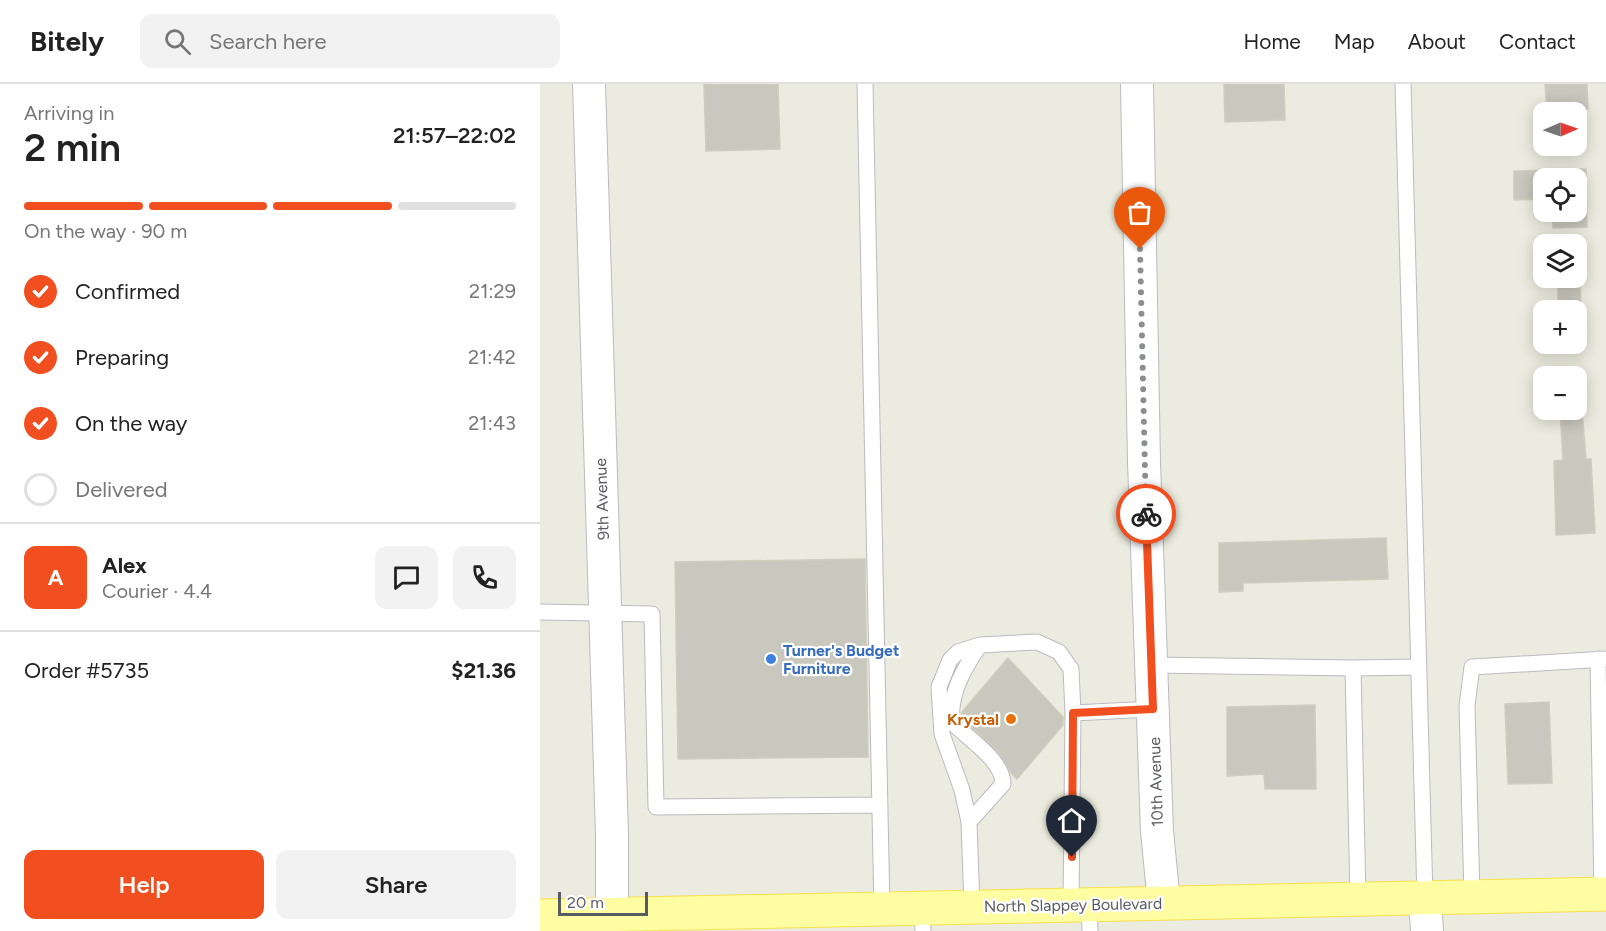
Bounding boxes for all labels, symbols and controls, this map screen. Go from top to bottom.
search box [140,14,560,68]
text: Bitely [30,24,104,58]
icon: search [161,25,194,58]
text: Search here [209,28,327,55]
text: Home [1244,29,1301,54]
text: Map [1334,29,1375,54]
text: About [1408,29,1466,54]
text: Contact [1499,29,1576,54]
text: Arriving in [24,101,114,125]
north arrow [1533,102,1587,156]
map controls [1533,102,1587,420]
text: 21:57–22:02 [393,122,516,149]
text: 2 min [24,124,121,171]
button: locate [1533,168,1587,222]
pin [1114,187,1165,249]
icon: bag [1123,196,1156,229]
text: On the way · 90 m [24,219,187,243]
button: layers [1533,234,1587,288]
icon: check [24,275,57,308]
text: Confirmed [75,278,180,305]
text: 21:29 [469,279,516,303]
button: + [1533,300,1587,354]
icon: check [24,341,57,374]
text: Preparing [75,344,169,371]
text: 21:42 [468,345,516,369]
button: − [1533,366,1587,420]
icon: check [24,407,57,440]
text: On the way [75,410,187,437]
text: 21:43 [468,411,516,435]
street label: 9th Avenue [591,457,613,540]
text: Delivered [75,476,168,503]
courier [1116,484,1176,544]
icon: bike [1130,498,1163,531]
button: chat [375,546,438,609]
button: phone [453,546,516,609]
text: Alex [102,552,147,579]
text: A [48,564,63,591]
text: Courier · 4.4 [102,579,212,603]
place label: Turner's Budget Furniture [783,641,899,678]
marker: Turner's Budget Furniture [764,652,778,666]
text: Order #5735 [24,657,149,684]
text: $21.36 [451,657,516,684]
place label: Krystal [947,710,999,729]
marker: Krystal [1004,712,1018,726]
street label: 10th Avenue [1145,736,1167,827]
pin [1046,795,1097,857]
icon: home [1055,804,1088,837]
button: Help [24,850,264,919]
button: Share [276,850,516,919]
scale bar [558,889,648,916]
text: 20 m [567,893,604,912]
street label: North Slappey Boulevard [984,894,1162,916]

